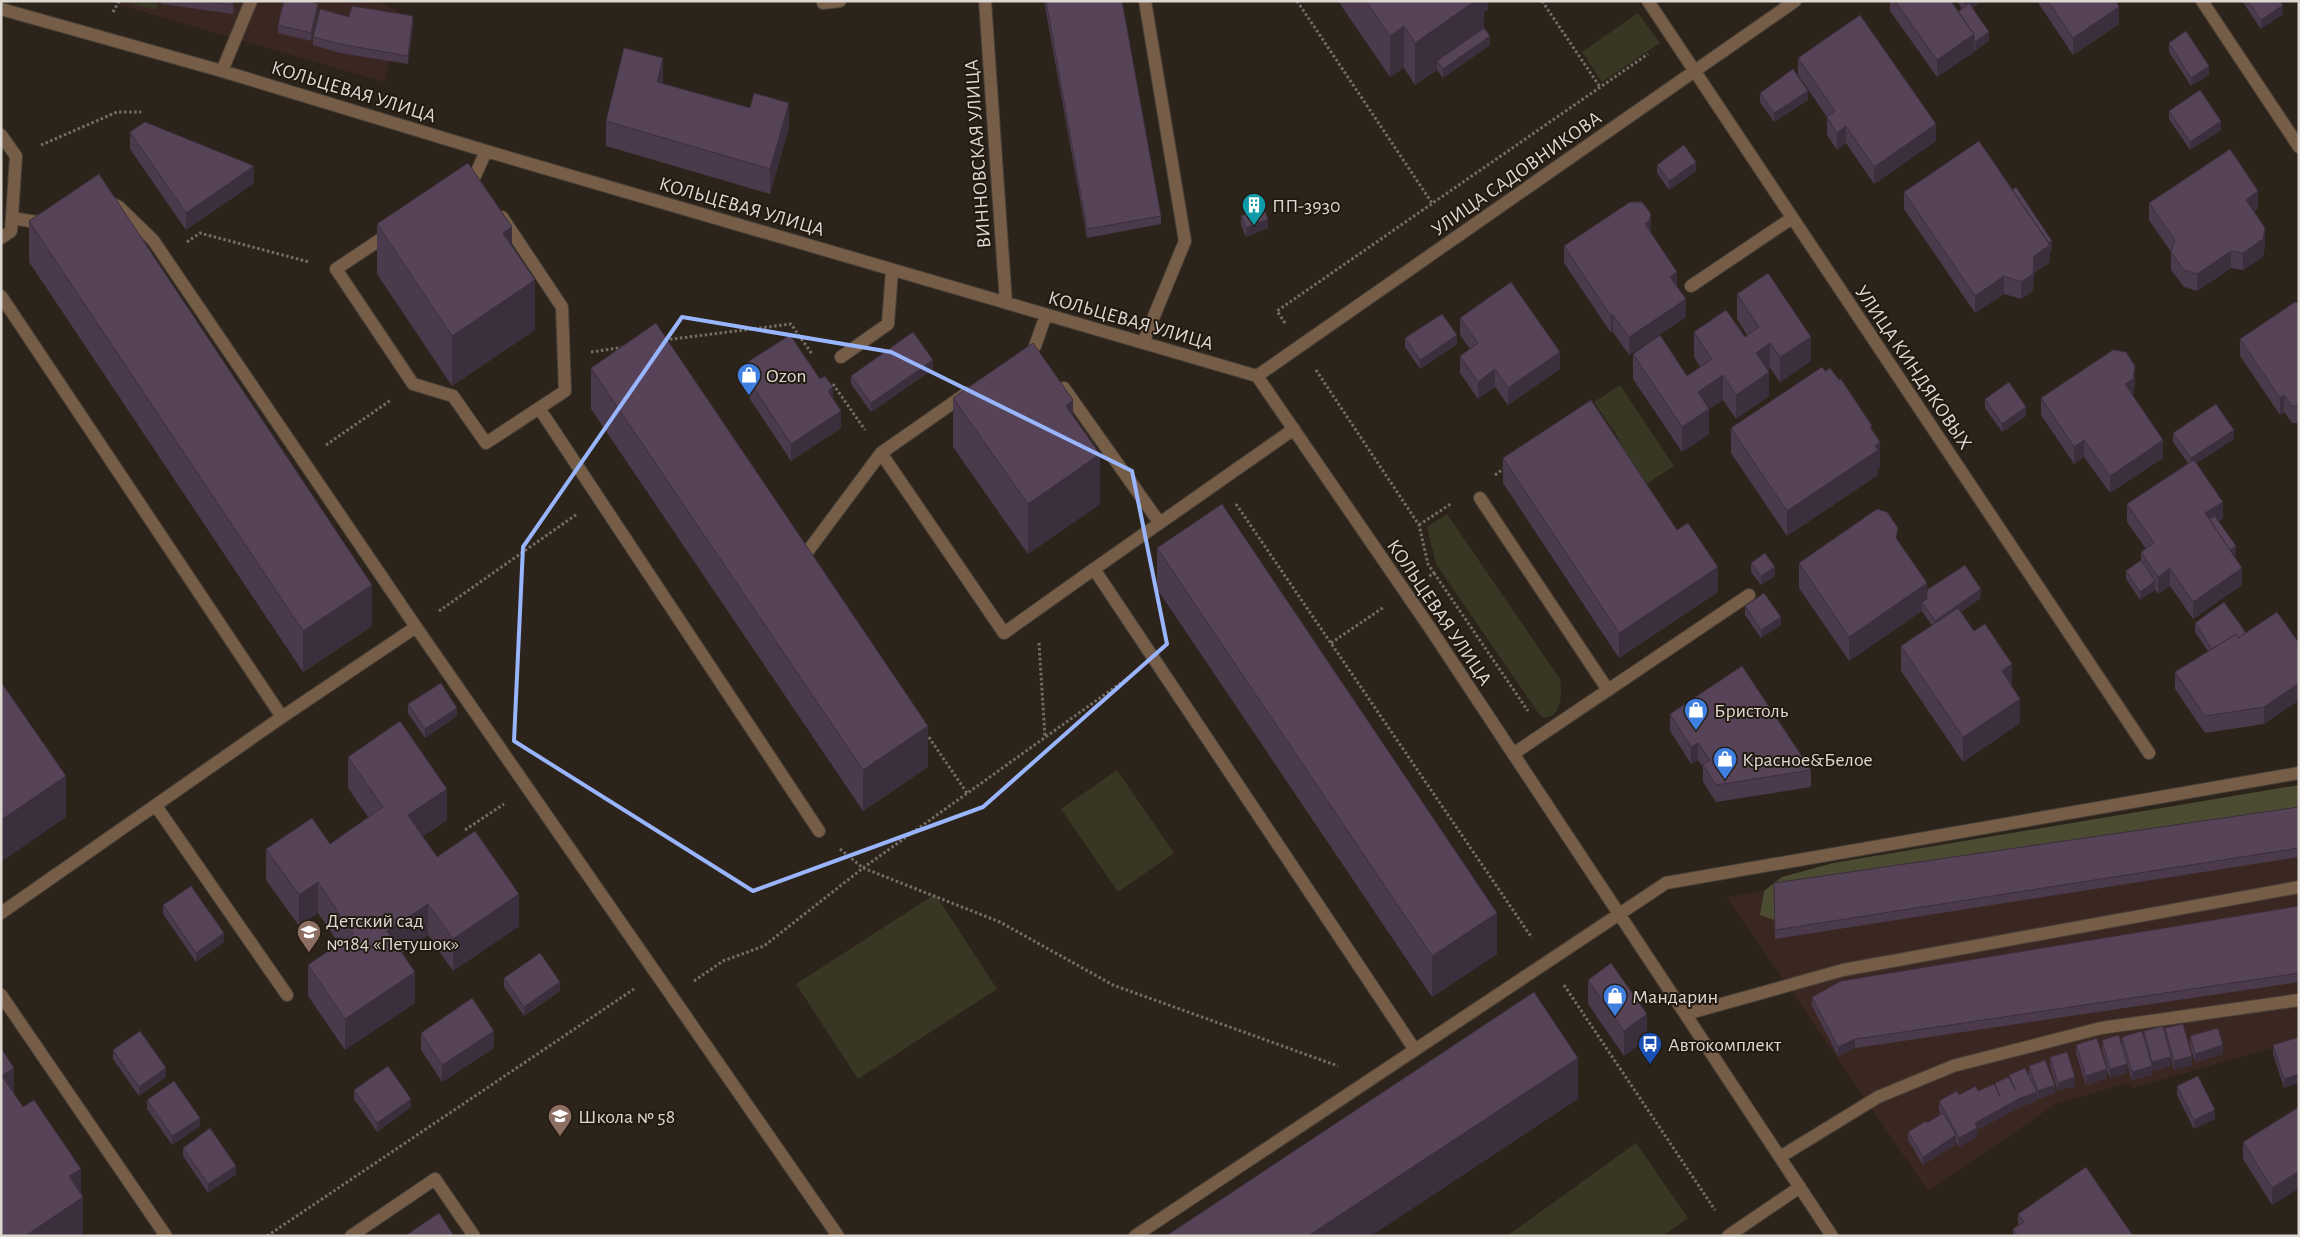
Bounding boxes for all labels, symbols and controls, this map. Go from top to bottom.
street label: КОЛЬЦЕВАЯ УЛИЦА [269,57,439,127]
street label: ВИННОВСКАЯ УЛИЦА [961,58,995,249]
street label: УЛИЦА САДОВНИКОВА [1428,108,1605,240]
street label: КОЛЬЦЕВАЯ УЛИЦА [657,174,827,240]
building icon: ПП-3930 [1241,192,1267,226]
place label: ПП-3930 [1272,196,1340,216]
street label: УЛИЦА КИНДЯКОВЫХ [1851,282,1975,453]
street label: КОЛЬЦЕВАЯ УЛИЦА [1046,288,1216,354]
shop icon: Ozon [736,362,762,396]
place label: Ozon [766,366,807,386]
street label: КОЛЬЦЕВАЯ УЛИЦА [1383,536,1495,689]
shop icon: Бристоль [1683,697,1709,731]
place label: Бристоль [1714,701,1789,721]
shop icon: Красное&Белое [1712,746,1738,780]
place label: Красное&Белое [1742,750,1873,770]
place label: Детский сад №184 «Петушок» [326,911,459,954]
school or university icon: Детский сад №184 «Петушок» [296,919,322,953]
shop icon: Мандарин [1602,983,1628,1017]
place label: Мандарин [1632,987,1718,1007]
bus stop icon: Автокомплект [1637,1031,1663,1065]
place label: Автокомплект [1668,1035,1782,1055]
school or university icon: Школа № 58 [547,1103,573,1137]
place label: Школа № 58 [578,1107,675,1127]

